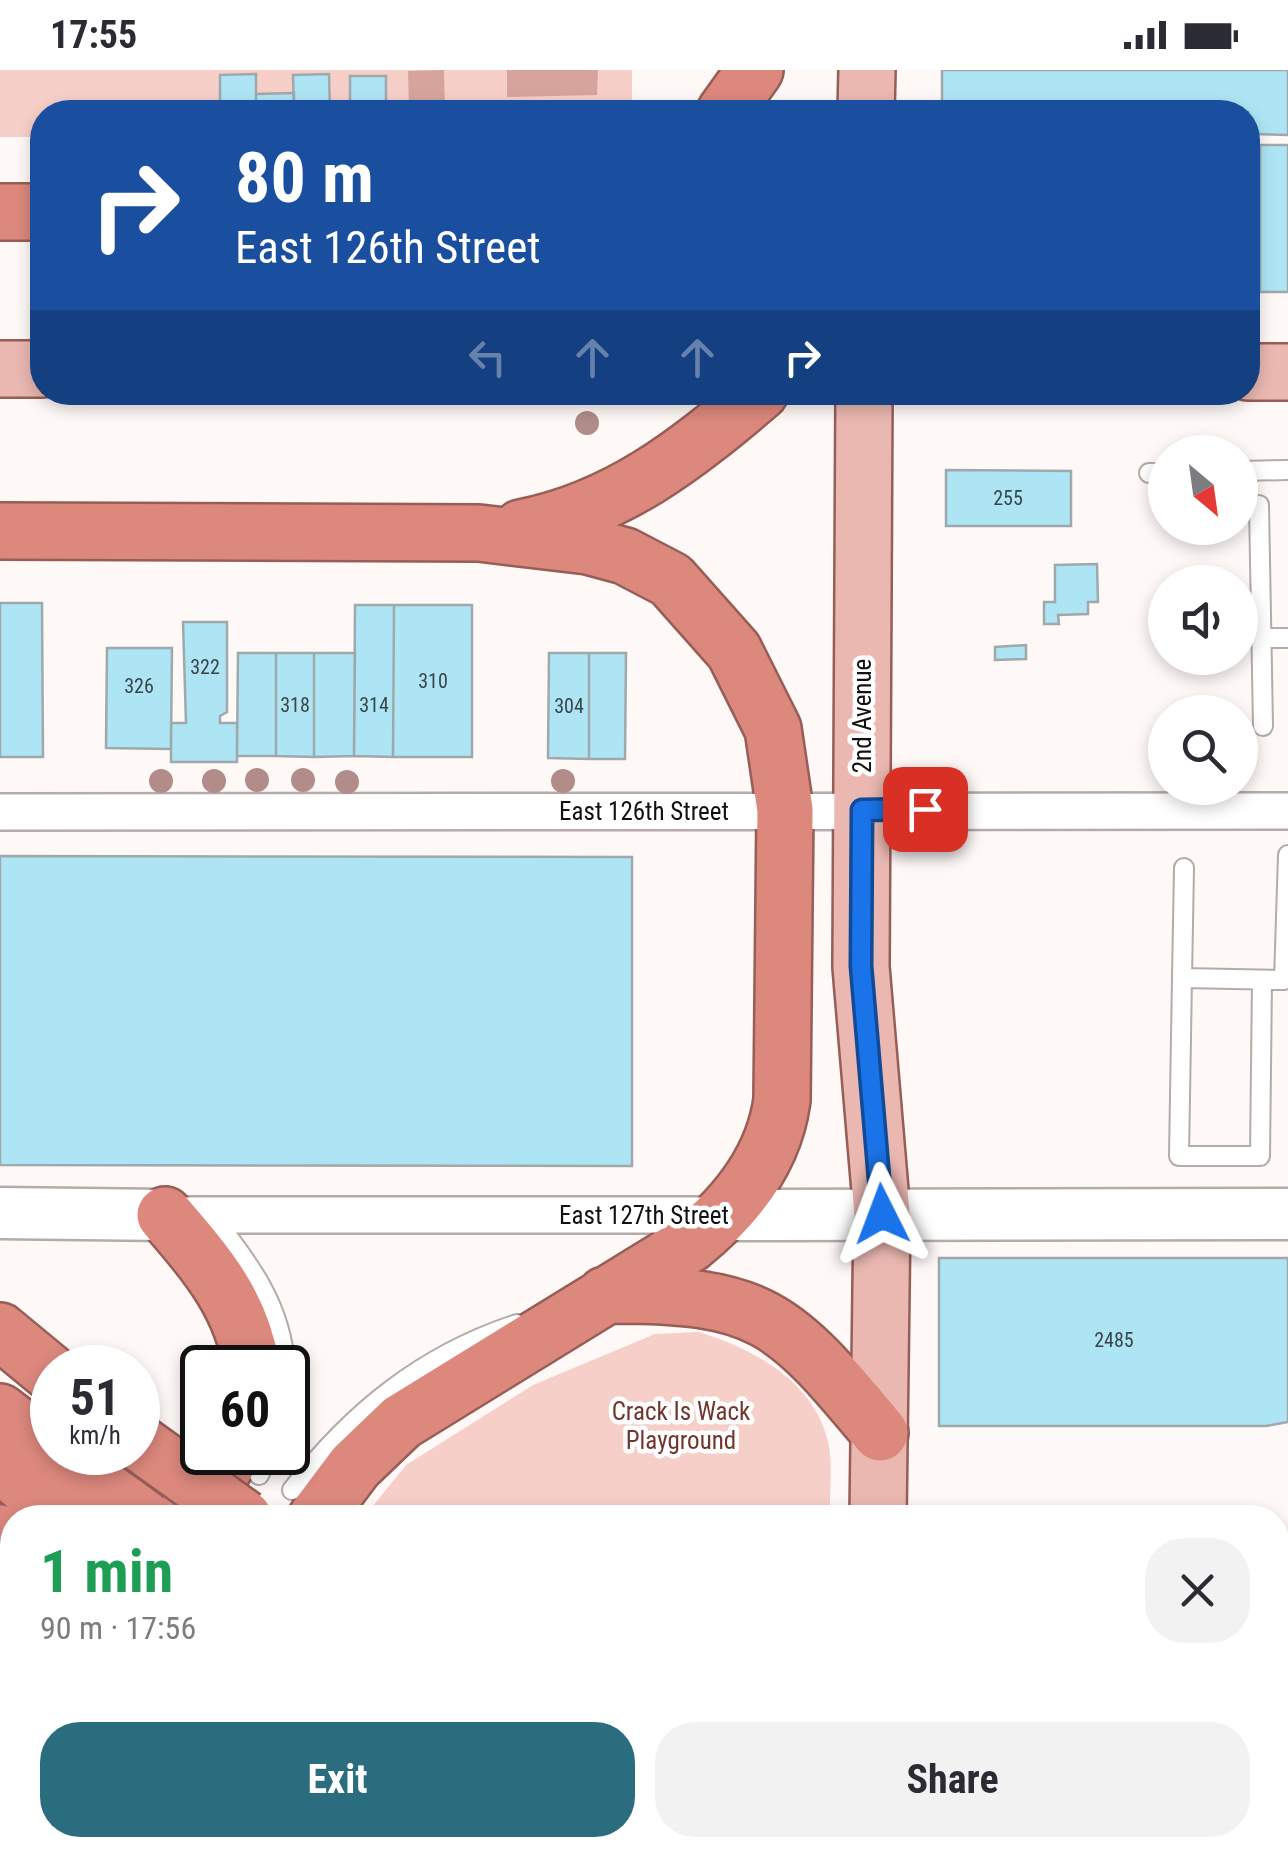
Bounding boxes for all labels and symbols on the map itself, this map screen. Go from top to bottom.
north arrow [1148,435,1258,545]
house number: 255 [993,486,1023,510]
house number: 322 [190,655,220,679]
street label: 2nd Avenue [848,659,877,773]
house number: 310 [418,669,448,693]
house number: 326 [124,674,154,698]
house number: 318 [280,693,310,717]
house number: 314 [359,693,389,717]
house number: 304 [554,694,584,718]
pin [883,767,968,852]
street label: East 126th Street [559,797,729,826]
position arrow [830,1162,934,1266]
street label: East 127th Street [559,1201,729,1230]
house number: 2485 [1094,1328,1134,1352]
speed limit sign: 60 [180,1345,310,1475]
park label: Crack Is Wack Playground [612,1397,751,1455]

